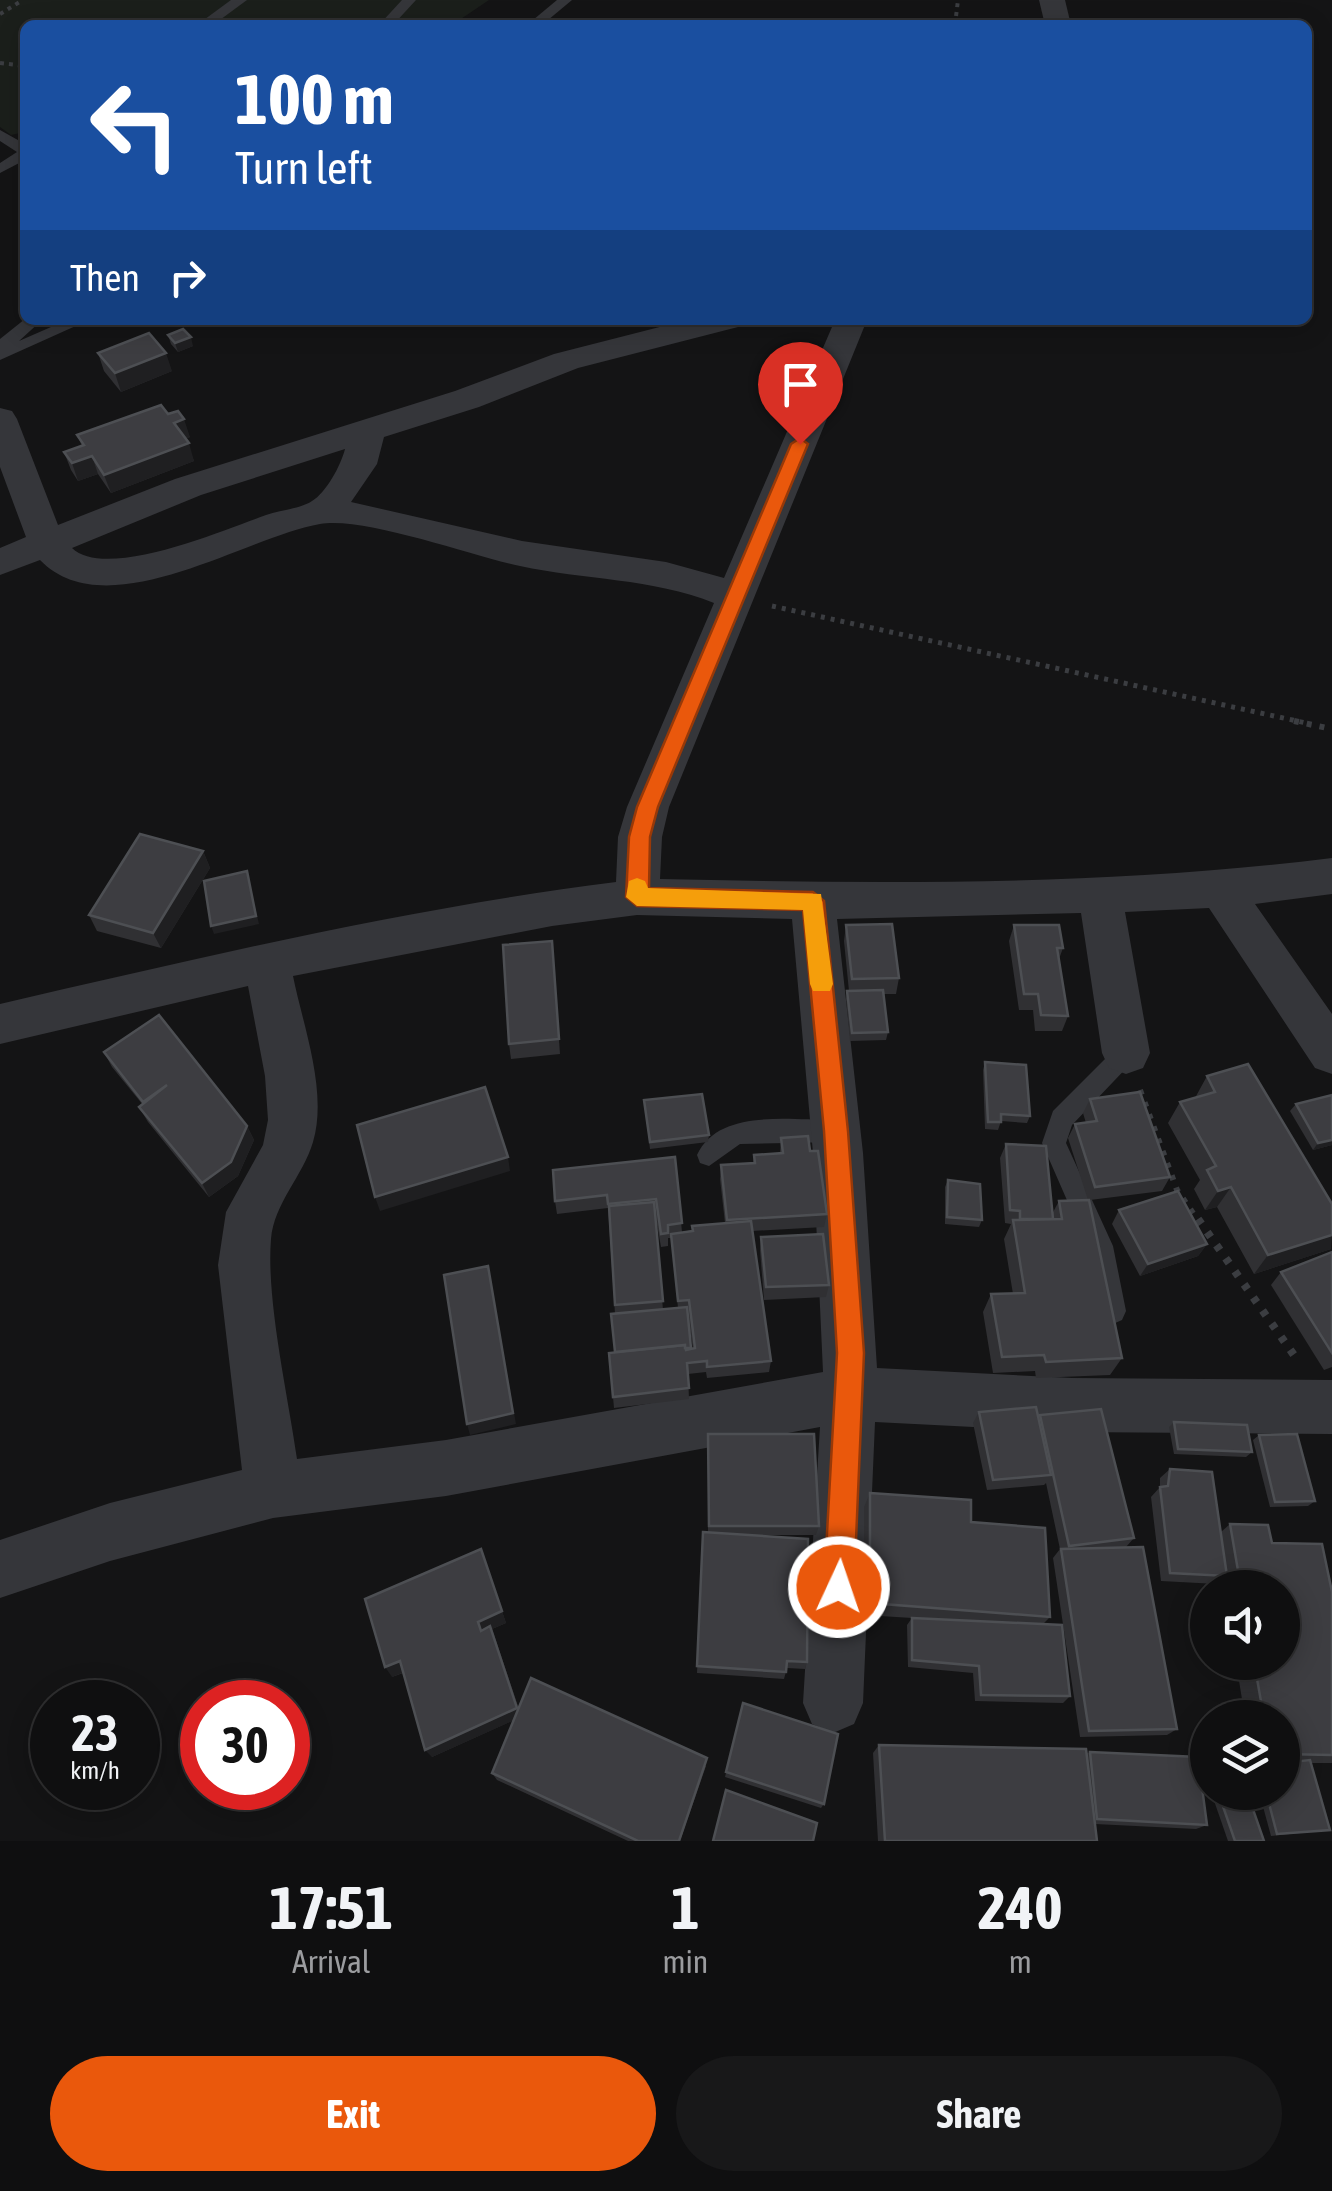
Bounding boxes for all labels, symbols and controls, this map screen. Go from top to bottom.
text: 100 m [235,59,394,139]
icon: left [70,60,200,190]
text: Turn left [235,142,373,194]
icon: right [160,250,215,305]
text: Then [70,256,140,299]
pin [758,342,843,445]
icon: arrive [773,357,828,412]
position arrow [787,1535,891,1639]
map controls [1190,1570,1300,1810]
button: sound [1190,1570,1300,1680]
speed limit sign: 30 [180,1680,310,1810]
button: layers [1190,1700,1300,1810]
text: 23 [71,1704,118,1762]
text: km/h [70,1756,120,1784]
text: 17:51 [269,1873,393,1942]
text: 1 [671,1873,700,1942]
text: 240 [978,1873,1062,1942]
text: Arrival [292,1943,370,1980]
text: min [662,1943,708,1980]
text: m [1009,1943,1032,1980]
button: Exit [50,2056,656,2171]
button: Share [676,2056,1282,2171]

